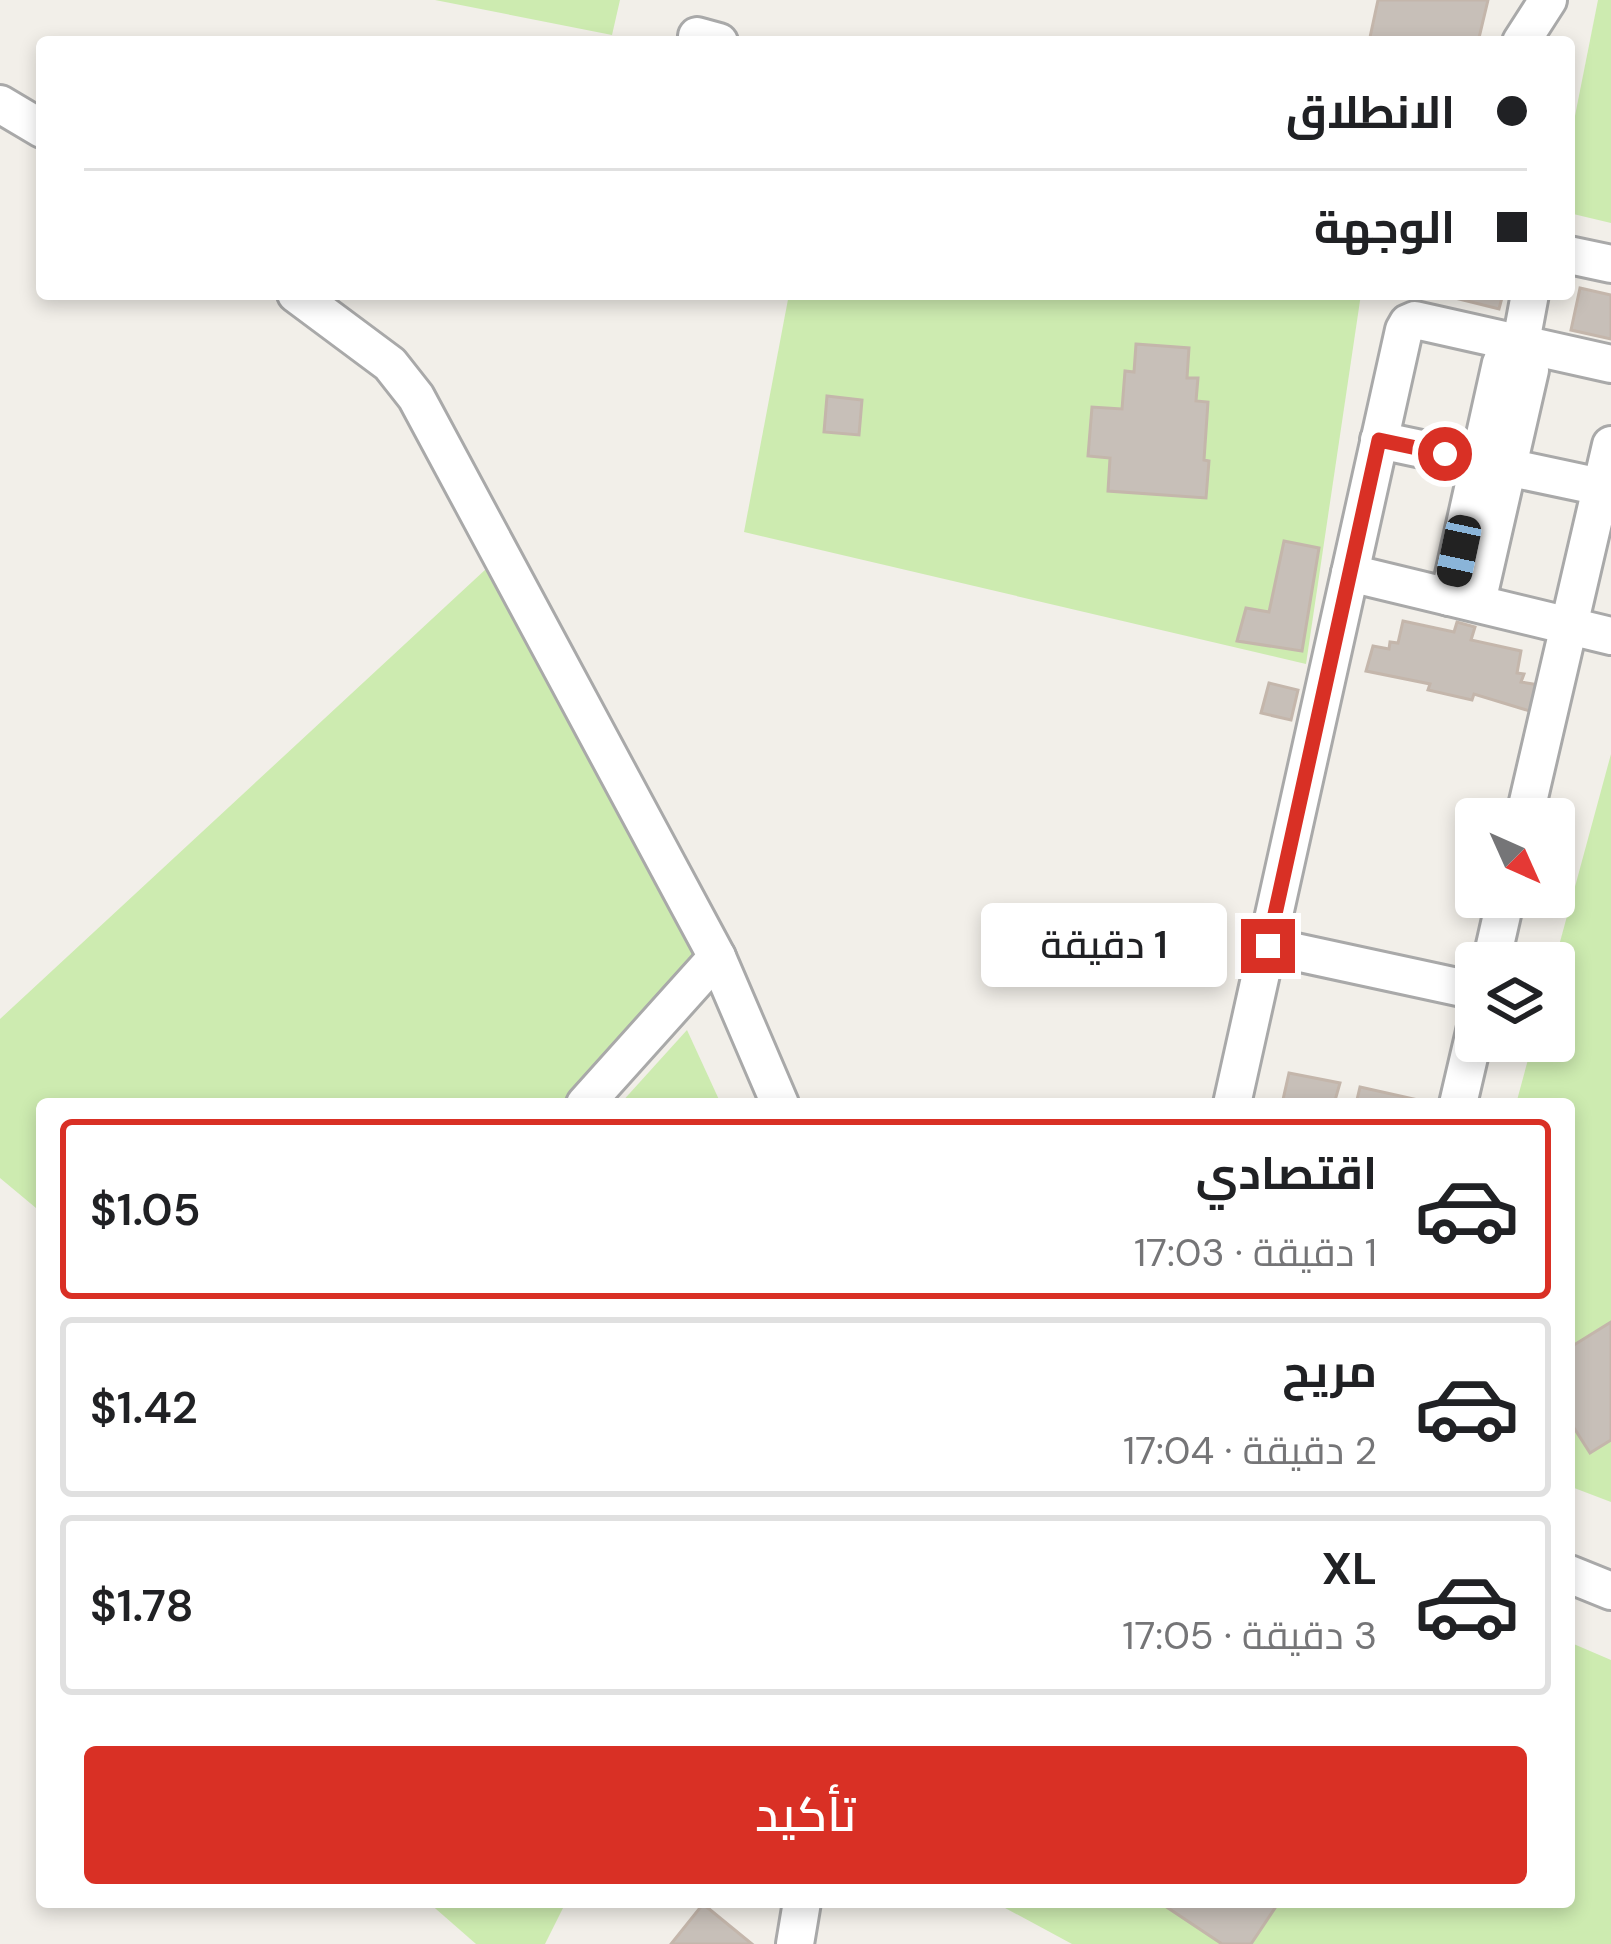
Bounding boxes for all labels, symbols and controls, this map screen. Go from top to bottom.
text: الانطلاق [1286,83,1455,142]
text: الوجهة [1314,198,1455,257]
route start [1418,427,1472,481]
car [1434,512,1484,590]
north arrow [1455,798,1575,918]
map controls [1455,798,1575,1062]
callout: 1 دقيقة [980,904,1226,988]
text: 1 دقيقة [1041,919,1167,970]
route end [1241,919,1295,973]
button: layers [1455,942,1575,1062]
text: اقتصادي [1196,1144,1377,1203]
icon: car [1413,1155,1521,1263]
text: $1.05 [90,1180,201,1239]
text: 1 دقيقة · 17:03 [1134,1227,1377,1278]
text: مريح [1282,1342,1377,1401]
icon: car [1413,1353,1521,1461]
text: $1.42 [90,1378,198,1437]
text: 2 دقيقة · 17:04 [1123,1425,1377,1476]
text: XL [1322,1539,1377,1598]
icon: car [1413,1551,1521,1659]
text: $1.78 [90,1576,194,1635]
text: 3 دقيقة · 17:05 [1122,1610,1377,1661]
button: تأكيد [84,1746,1527,1884]

